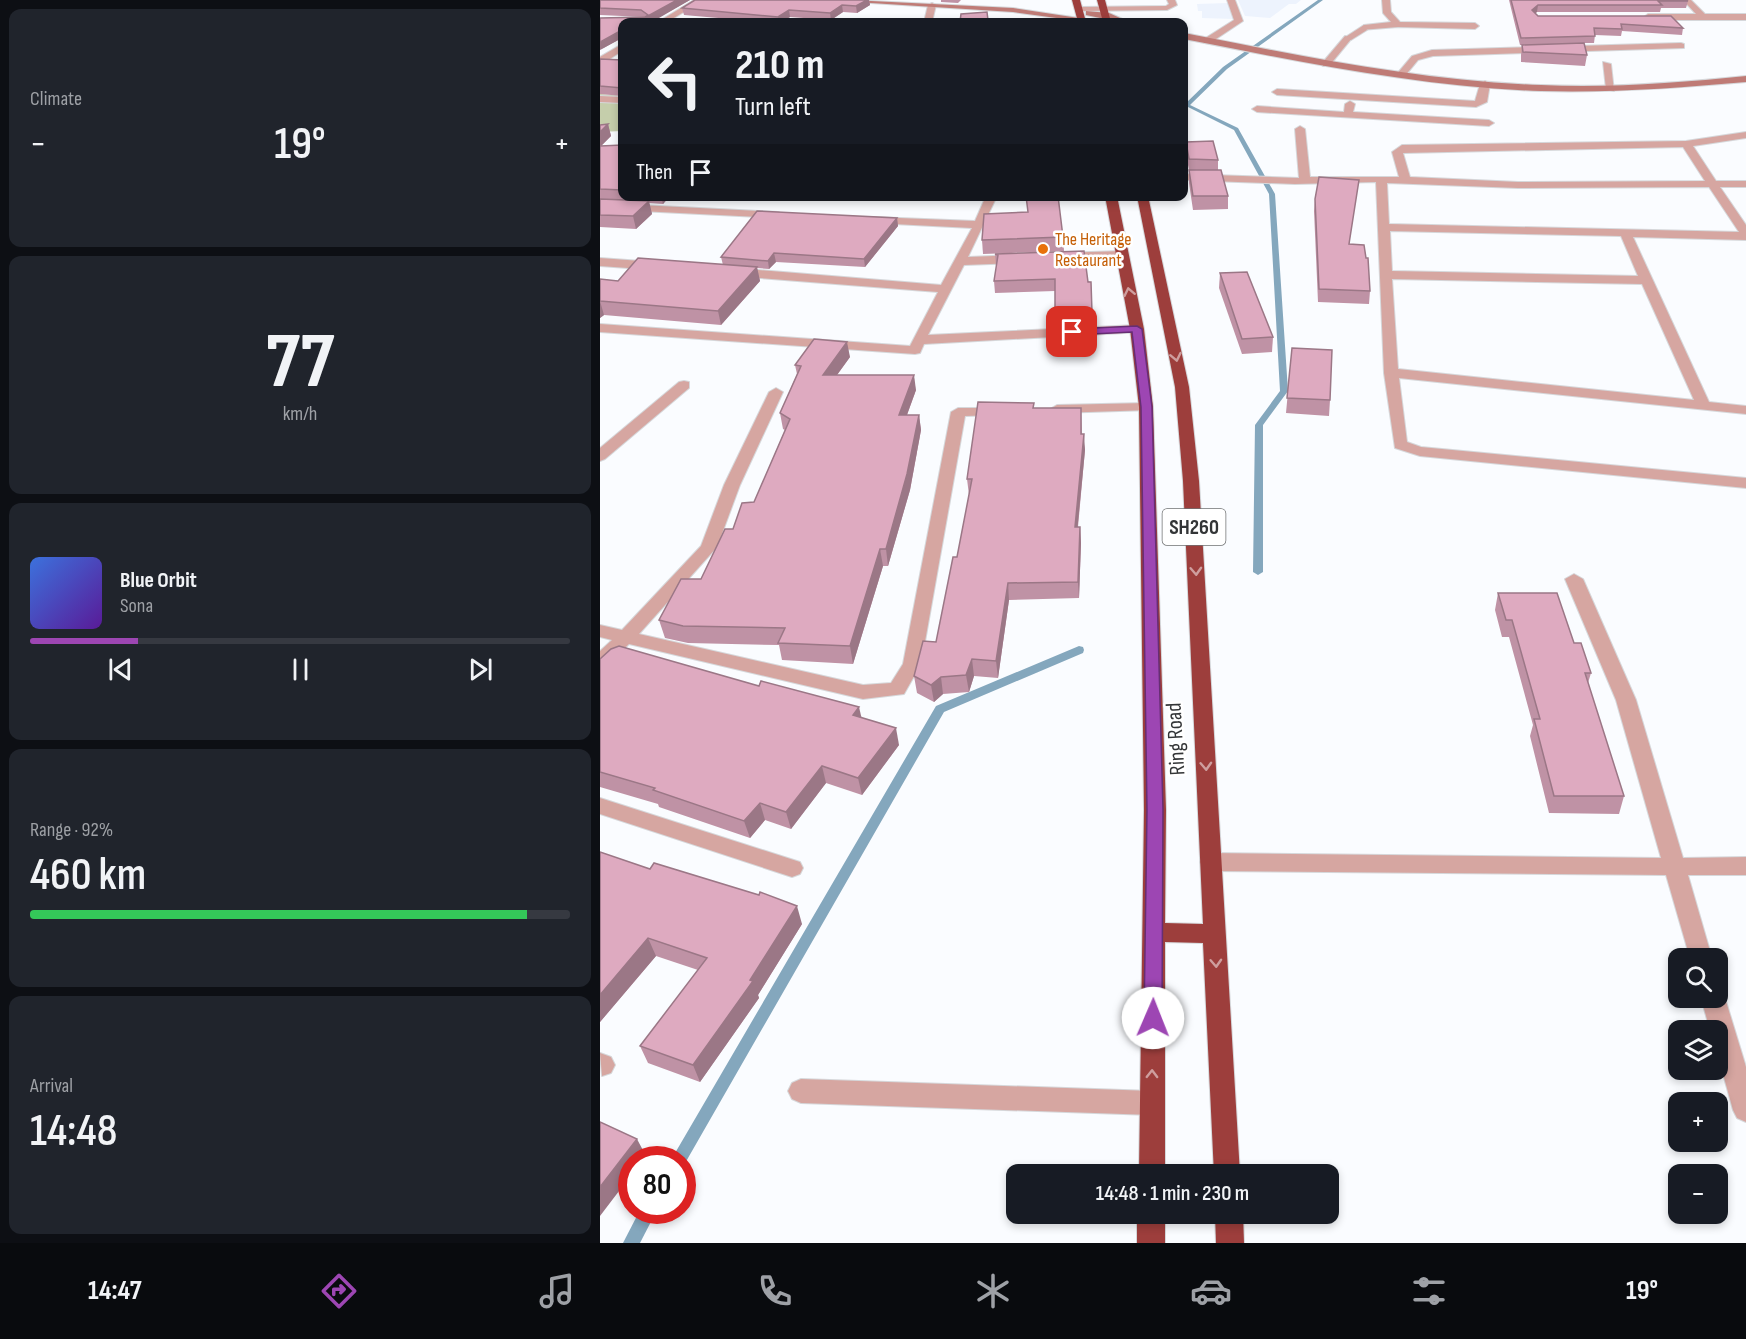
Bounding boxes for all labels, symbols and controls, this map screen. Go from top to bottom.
text: 210 m [735,40,824,91]
icon: left [636,42,714,120]
text: Climate [30,87,82,111]
text: Turn left [735,91,811,123]
text: 19° [274,117,326,172]
text: − [30,124,46,164]
text: + [554,124,570,164]
icon: arrive [684,156,717,189]
text: Then [636,159,672,186]
place label: The Heritage Restaurant [1055,229,1132,271]
marker: The Heritage Restaurant [1036,242,1050,256]
one-way arrow [1124,288,1137,298]
pin [1046,306,1097,357]
icon: arrive [1055,315,1088,348]
text: 77 [266,316,334,409]
one-way arrow [1169,351,1182,361]
text: km/h [283,402,317,426]
road number: SH260 [1162,509,1226,545]
text: Blue Orbit [120,567,197,594]
one-way arrow [1190,567,1203,576]
text: Sona [120,594,153,618]
icon: previous [104,653,137,686]
icon: pause [284,653,317,686]
icon: next [464,653,497,686]
street label: Ring Road [1161,702,1191,776]
one-way arrow [1200,762,1213,771]
text: Range · 92% [30,818,113,842]
text: 460 km [30,848,146,903]
map controls [1668,948,1728,1224]
button: search [1668,948,1728,1008]
one-way arrow [1209,958,1222,967]
position arrow [1121,986,1185,1050]
button: layers [1668,1020,1728,1080]
one-way arrow [1146,1070,1159,1079]
text: Arrival [30,1074,73,1098]
button: + [1668,1092,1728,1152]
text: 14:48 [30,1104,117,1159]
speed limit sign: 80 [618,1146,696,1224]
button: − [1668,1164,1728,1224]
text: 14:48 · 1 min · 230 m [1096,1180,1249,1207]
icon: directions [318,1270,360,1312]
icon: music [536,1270,578,1312]
icon: phone [754,1270,796,1312]
icon: climate [972,1270,1014,1312]
icon: car [1190,1270,1232,1312]
icon: filters [1408,1270,1450,1312]
text: 14:47 [88,1275,141,1307]
text: 19° [1626,1275,1658,1307]

